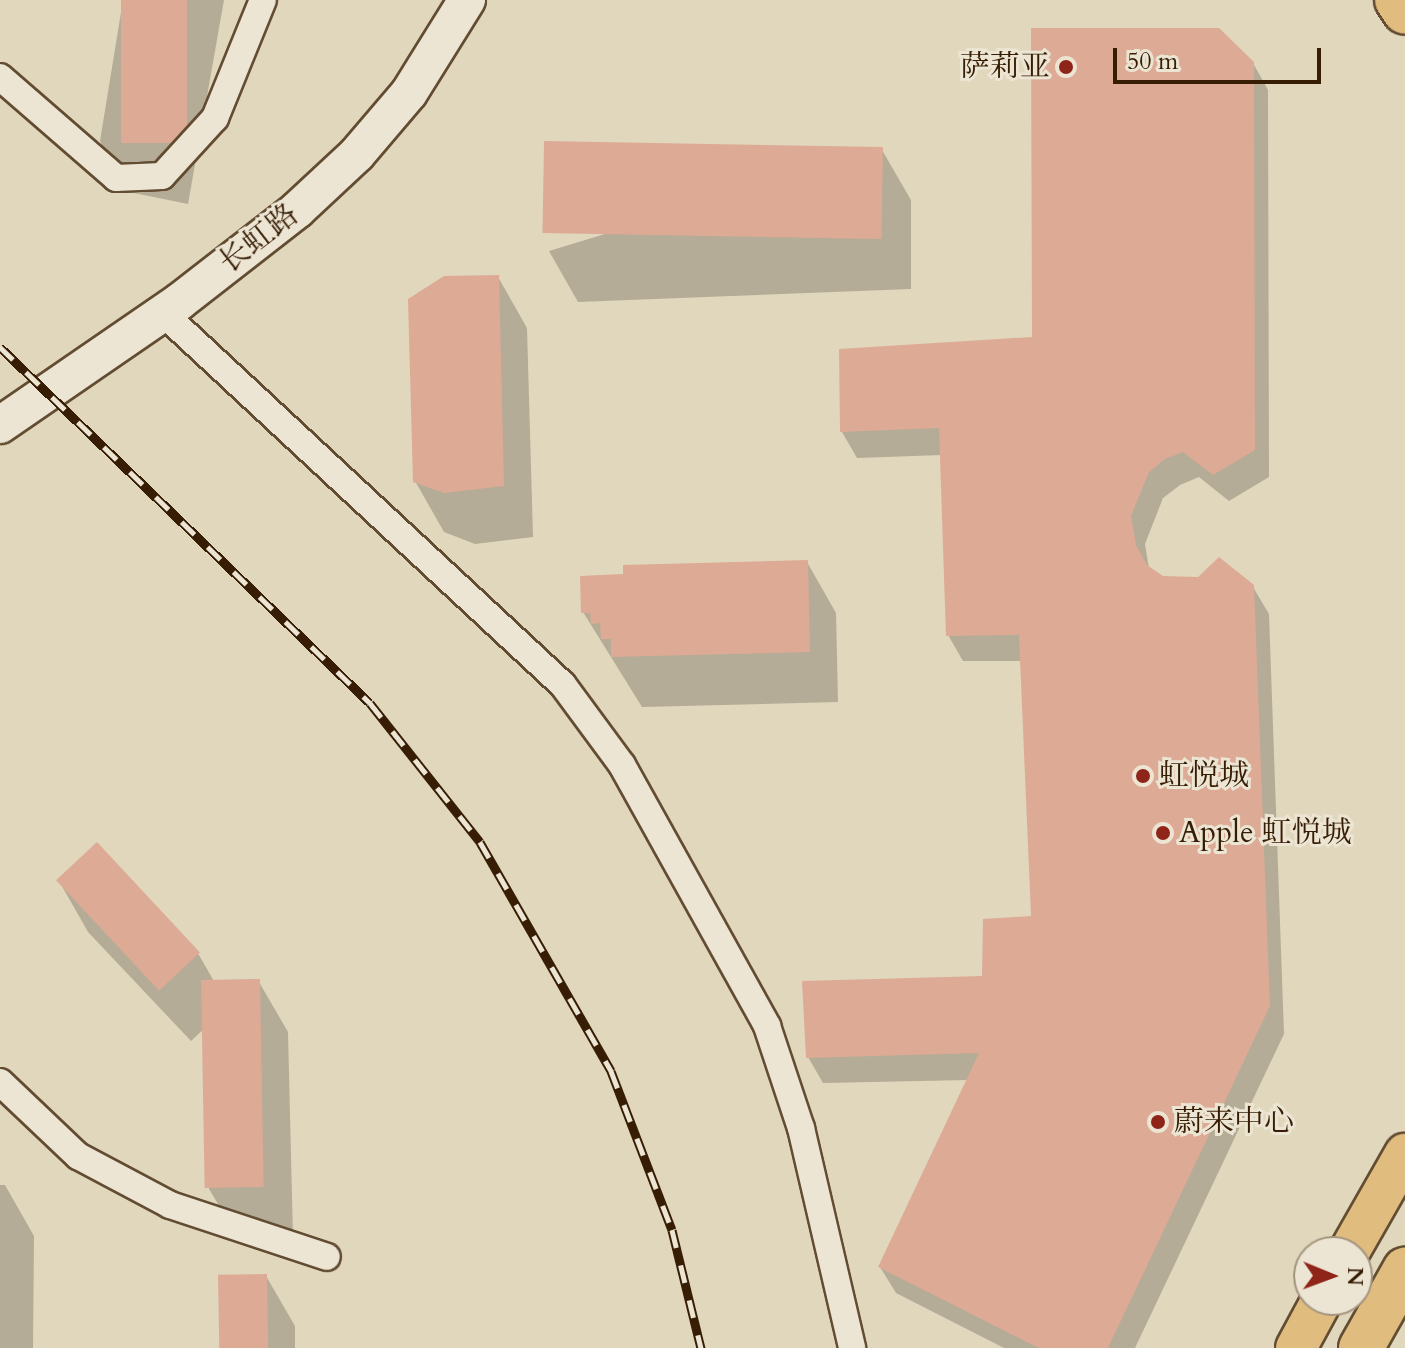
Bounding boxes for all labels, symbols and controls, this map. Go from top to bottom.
scale bar [1117,32,1325,82]
text: 50 m [1127,45,1178,78]
place label: 萨莉亚 [960,49,1050,85]
marker: 萨莉亚 [1057,58,1075,76]
street label: 长虹路 [212,197,306,281]
place label: 虹悦城 [1159,758,1249,794]
marker: 虹悦城 [1134,767,1152,785]
place label: Apple 虹悦城 [1179,815,1352,851]
marker: Apple 虹悦城 [1154,824,1172,842]
place label: 蔚来中心 [1174,1104,1294,1140]
marker: 蔚来中心 [1149,1113,1167,1131]
north arrow [1293,1236,1373,1316]
text: N [1340,1267,1370,1286]

